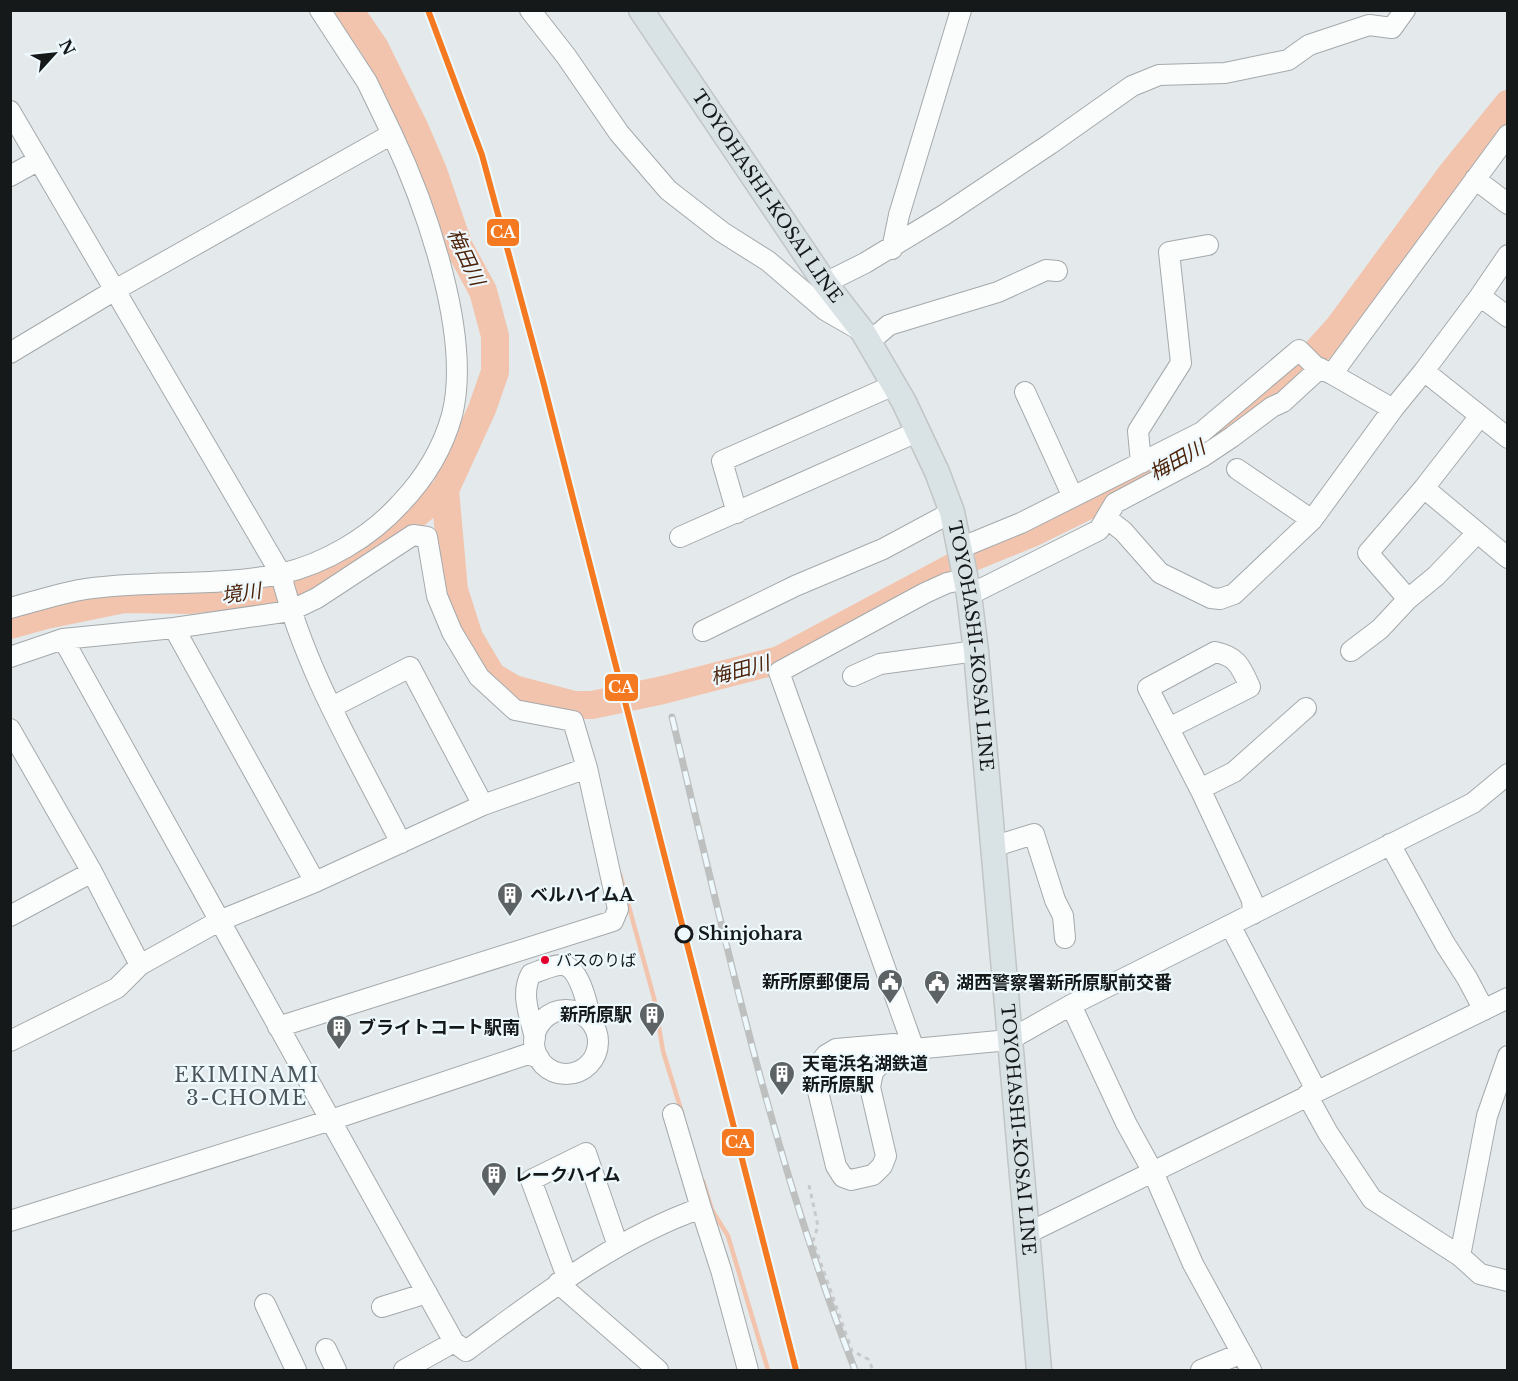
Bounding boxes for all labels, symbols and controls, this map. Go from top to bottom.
north arrow [24,24,84,84]
text: N [55,36,80,58]
street label: TOYOHASHI-KOSAI LINE [687,86,847,307]
line badge: CA [486,218,520,247]
text: CA [490,222,517,242]
water label: 梅田川 [442,225,490,291]
water label: 梅田川 [1145,434,1211,485]
street label: TOYOHASHI-KOSAI LINE [943,519,997,772]
water label: 境川 [220,578,264,608]
water label: 梅田川 [708,650,774,689]
line badge: CA [604,673,639,702]
text: CA [608,677,635,697]
building icon: ベルハイムA [495,880,525,918]
place label: ベルハイムA [530,884,635,906]
place label: Shinjohara [698,923,803,945]
marker: Shinjohara [675,925,693,943]
place label: バスのりば [556,950,636,970]
marker: バスのりば [539,954,551,966]
public building icon: 新所原郵便局 [875,967,905,1005]
public building icon: 湖西警察署新所原駅前交番 [922,968,952,1006]
place label: 新所原郵便局 [762,971,870,993]
place label: 湖西警察署新所原駅前交番 [956,972,1172,994]
building icon: 新所原駅 [637,1000,667,1038]
street label: TOYOHASHI-KOSAI LINE [996,1003,1040,1256]
place label: 新所原駅 [560,1004,632,1026]
building icon: ブライトコート駅南 [324,1013,354,1051]
place label: ブライトコート駅南 [358,1017,520,1039]
place label: 天竜浜名湖鉄道 新所原駅 [802,1053,928,1096]
building icon: 天竜浜名湖鉄道 新所原駅 [767,1059,797,1097]
district label: EKIMINAMI 3-CHOME [174,1063,320,1110]
line badge: CA [721,1128,755,1157]
text: CA [725,1132,752,1152]
building icon: レークハイム [479,1160,509,1198]
place label: レークハイム [514,1164,620,1186]

